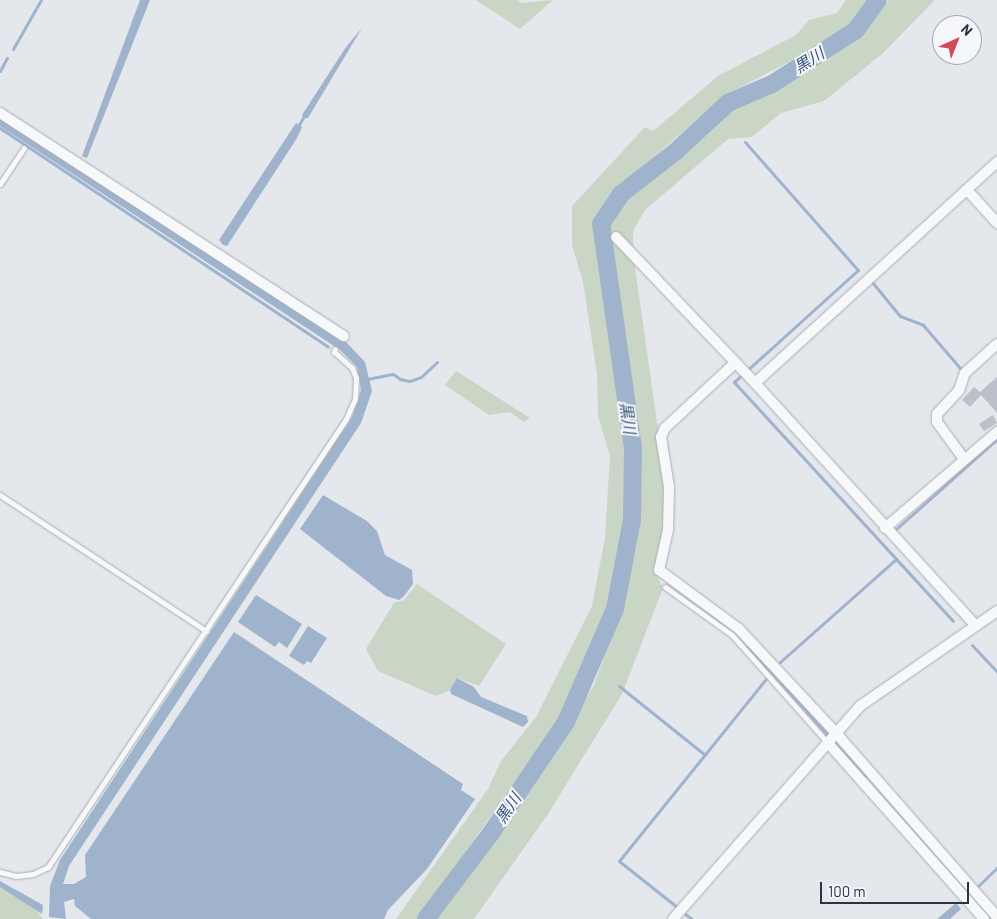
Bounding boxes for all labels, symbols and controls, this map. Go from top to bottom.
north arrow [932,15,982,65]
text: N [958,20,976,39]
water label: 黒川 [790,43,828,77]
water label: 黒川 [616,401,640,435]
water label: 黒川 [491,789,525,827]
scale bar [822,872,971,904]
text: 100 m [828,882,866,900]

